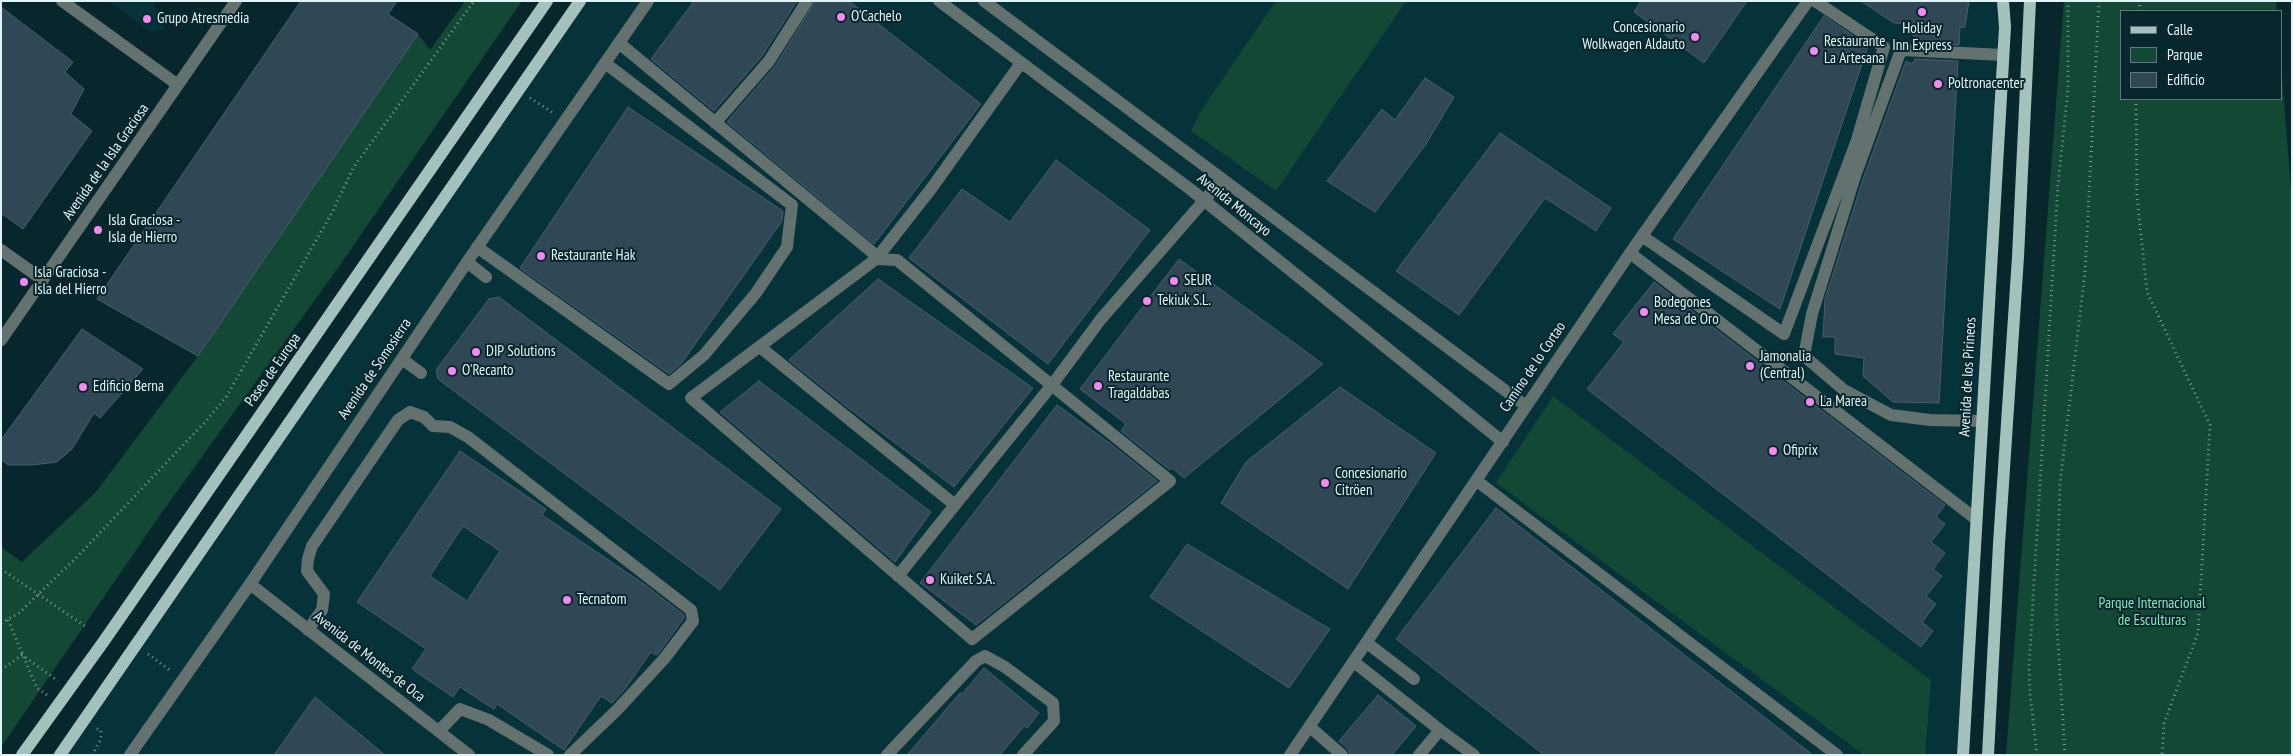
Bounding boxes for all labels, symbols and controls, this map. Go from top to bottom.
marker: Holiday Inn Express [1916,6,1928,18]
place label: O'Cachelo [851,8,902,26]
place label: Grupo Atresmedia [157,10,249,28]
legend [2120,10,2283,100]
marker: O'Cachelo [835,11,847,23]
marker: Grupo Atresmedia [141,13,153,25]
place label: Concesionario Wolkwagen Aldauto [1582,19,1685,54]
place label: Holiday Inn Express [1892,20,1952,55]
text: Calle [2167,20,2193,39]
marker: Concesionario Wolkwagen Aldauto [1689,31,1701,43]
place label: Restaurante La Artesana [1824,33,1885,68]
marker: Restaurante La Artesana [1808,45,1820,57]
text: Parque [2167,45,2203,64]
text: Edificio [2167,70,2205,89]
place label: Poltronacenter [1948,75,2024,93]
marker: Poltronacenter [1932,78,1944,90]
street label: Avenida de la Isla Graciosa [59,100,153,224]
street label: Avenida Moncayo [1193,170,1275,240]
place label: Isla Graciosa - Isla de Hierro [108,212,180,247]
marker: Isla Graciosa - Isla de Hierro [92,224,104,236]
place label: Restaurante Hak [551,247,635,265]
marker: Restaurante Hak [535,250,547,262]
place label: Isla Graciosa - Isla del Hierro [34,264,107,299]
place label: SEUR [1184,272,1212,290]
marker: SEUR [1168,275,1180,287]
marker: Isla Graciosa - Isla del Hierro [18,276,30,288]
place label: Tekiuk S.L. [1157,292,1211,310]
place label: Bodegones Mesa de Oro [1654,294,1719,329]
marker: Tekiuk S.L. [1141,295,1153,307]
marker: Bodegones Mesa de Oro [1638,306,1650,318]
street label: Avenida de Somosierra [335,315,415,423]
street label: Avenida de los Pirineos [1956,317,1980,437]
street label: Camino de lo Cortao [1496,318,1570,416]
street label: Paseo de Europa [241,330,305,410]
place label: DIP Solutions [486,343,556,361]
marker: DIP Solutions [470,346,482,358]
place label: Jamonalia (Central) [1760,348,1811,383]
marker: Jamonalia (Central) [1744,360,1756,372]
place label: O'Recanto [462,362,514,380]
marker: O'Recanto [446,365,458,377]
place label: Restaurante Tragaldabas [1108,368,1170,403]
place label: Edificio Berna [93,378,164,396]
marker: Restaurante Tragaldabas [1092,380,1104,392]
marker: Edificio Berna [77,381,89,393]
place label: La Marea [1820,393,1867,411]
marker: La Marea [1804,396,1816,408]
place label: Ofiprix [1783,442,1818,460]
marker: Ofiprix [1767,445,1779,457]
place label: Concesionario Citröen [1335,465,1407,500]
marker: Concesionario Citröen [1319,477,1331,489]
place label: Kuiket S.A. [940,571,995,589]
marker: Kuiket S.A. [924,574,936,586]
place label: Tecnatom [577,591,626,609]
marker: Tecnatom [561,594,573,606]
park label: Parque Internacional de Esculturas [2099,595,2205,630]
street label: Avenida de Montes de Oca [310,608,428,706]

